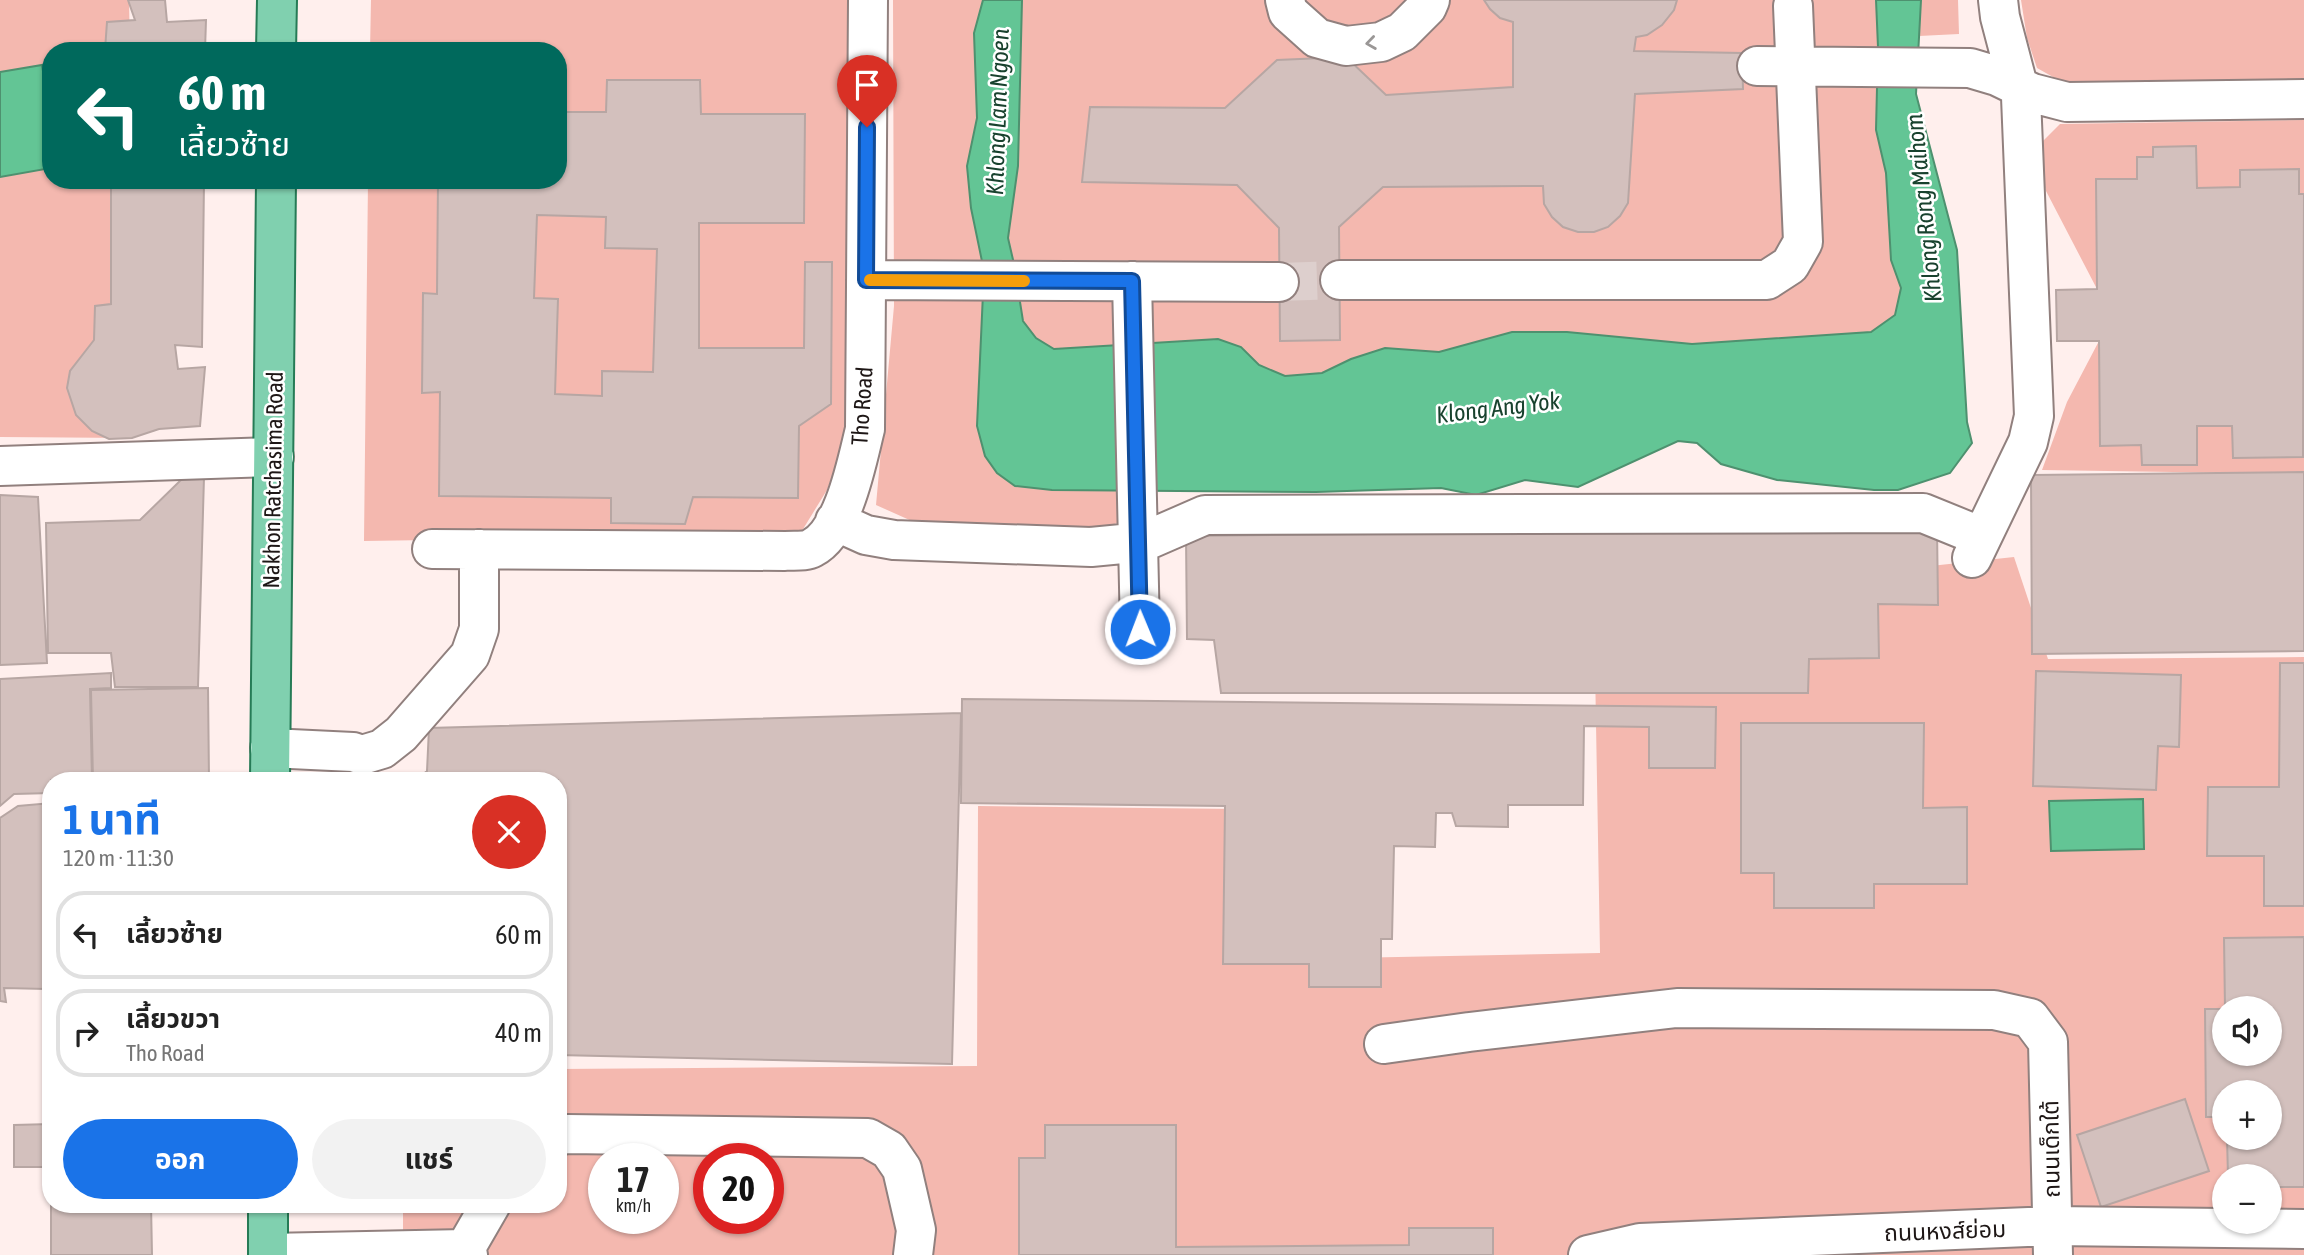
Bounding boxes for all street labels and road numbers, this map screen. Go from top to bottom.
street label: Tho Road [846,366,878,446]
street label: Nakhon Ratchasima Road [258,371,288,589]
street label: ถนนเด็กใต้ [2037,1100,2065,1198]
street label: ถนนหงส์ย่อม [1884,1216,2006,1246]

